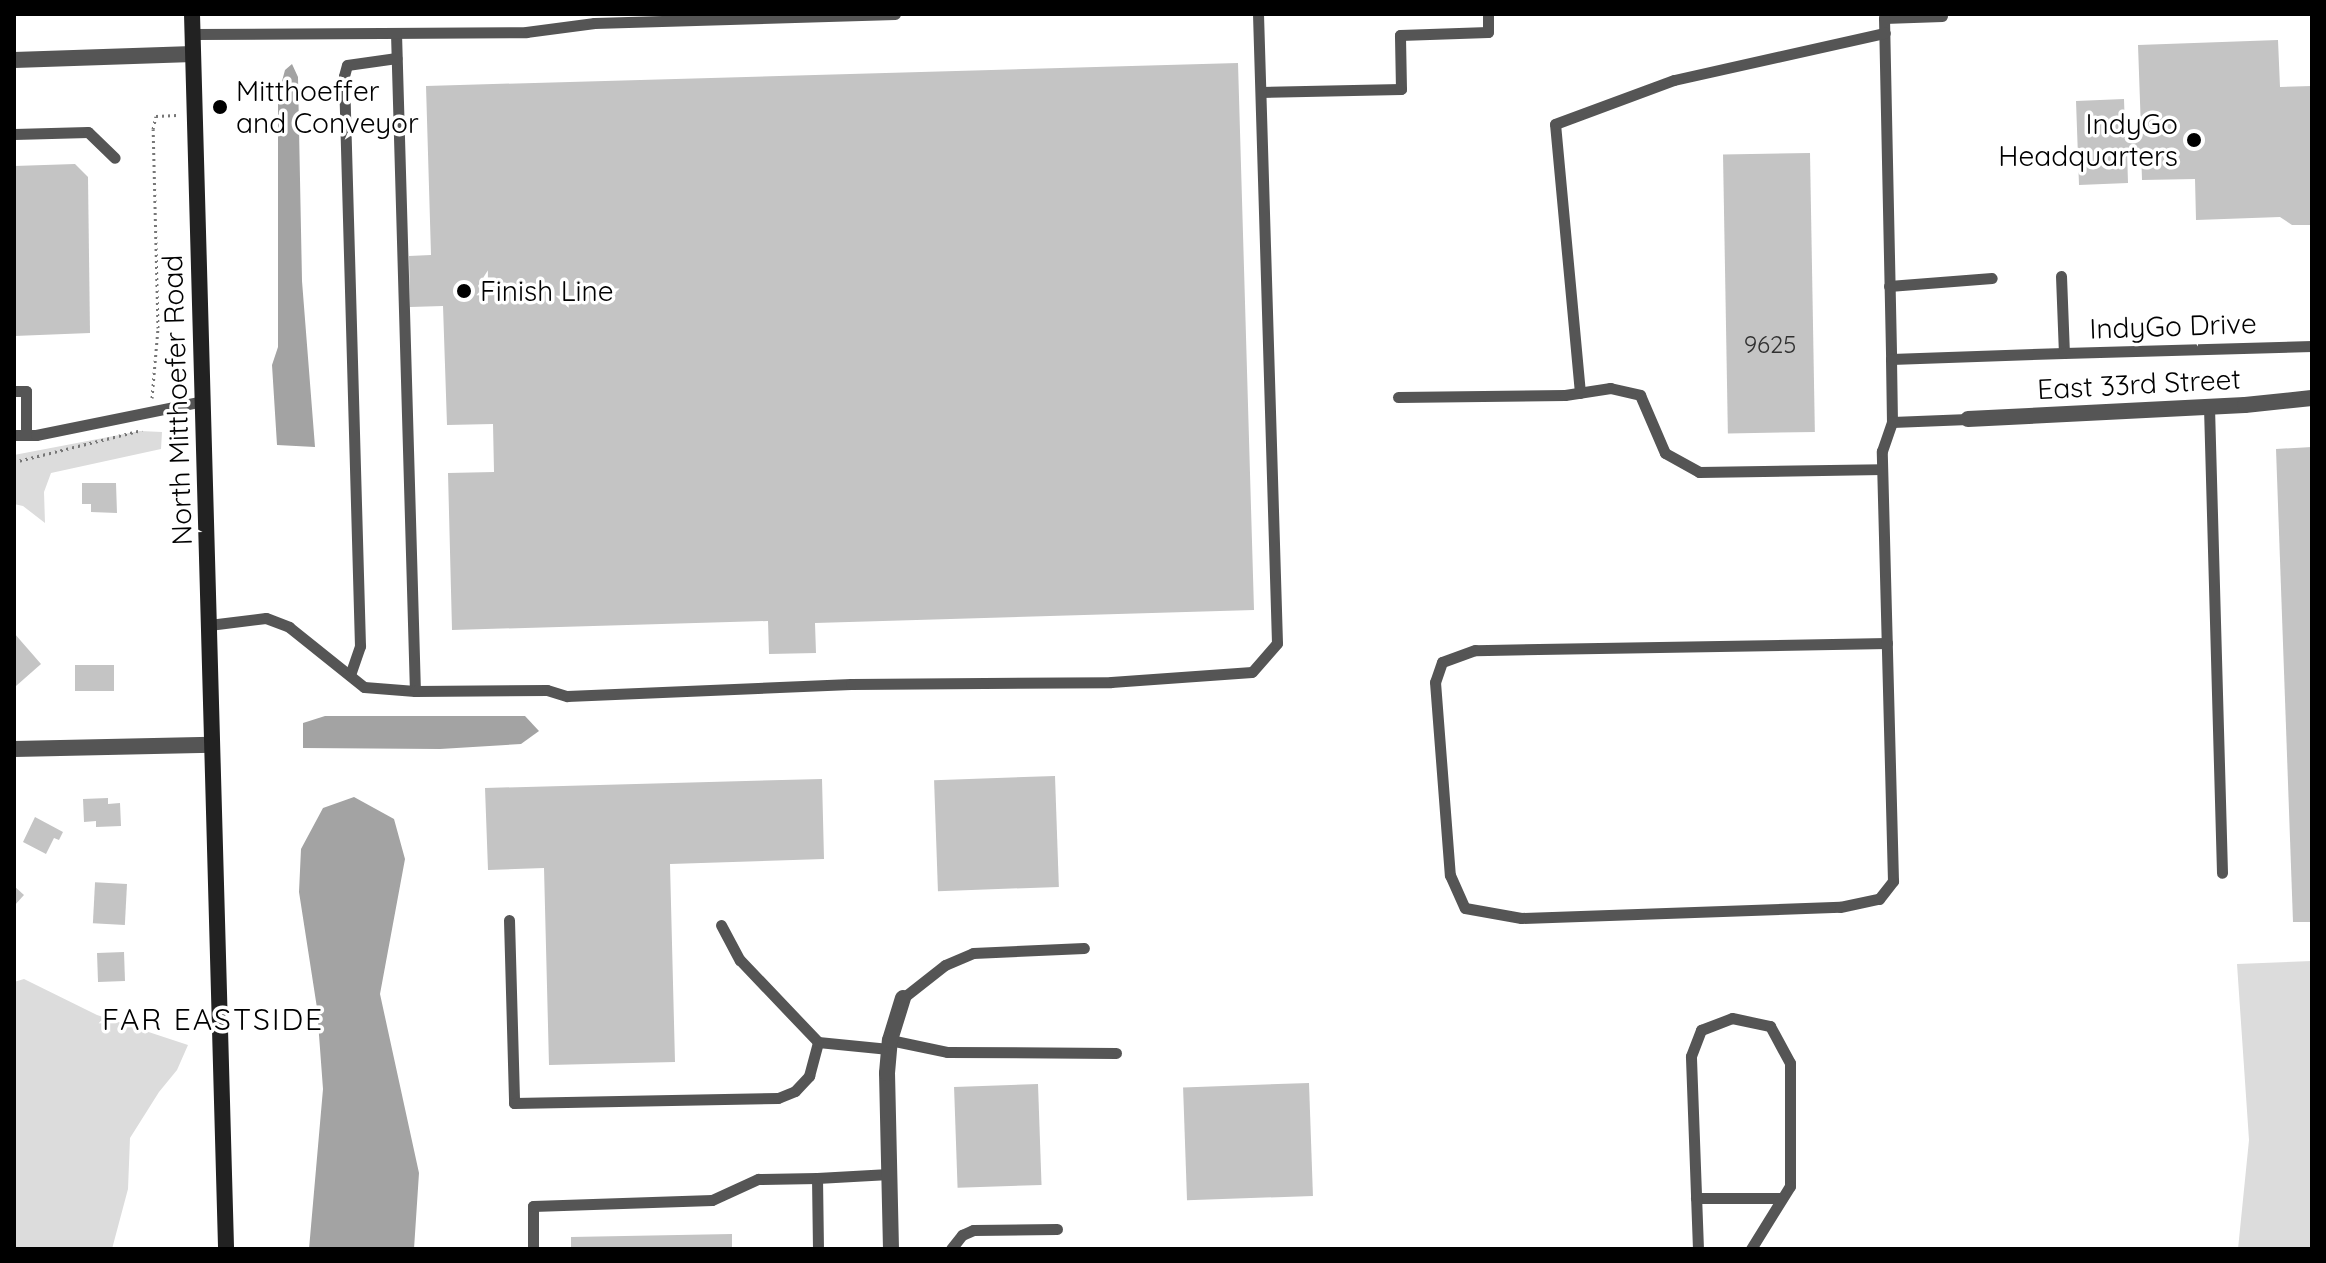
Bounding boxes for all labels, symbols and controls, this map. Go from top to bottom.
place label: Mitthoeffer and Conveyor [236,74,419,140]
marker: Mitthoeffer and Conveyor [211,98,229,116]
place label: IndyGo Headquarters [1998,107,2178,173]
marker: IndyGo Headquarters [2185,131,2203,149]
street label: North Mitthoefer Road [155,254,199,546]
place label: Finish Line [480,274,614,308]
marker: Finish Line [455,282,473,300]
street label: IndyGo Drive [2089,306,2257,346]
house number: 9625 [1744,331,1796,359]
street label: East 33rd Street [2036,362,2242,406]
district label: FAR EASTSIDE [102,1001,324,1037]

